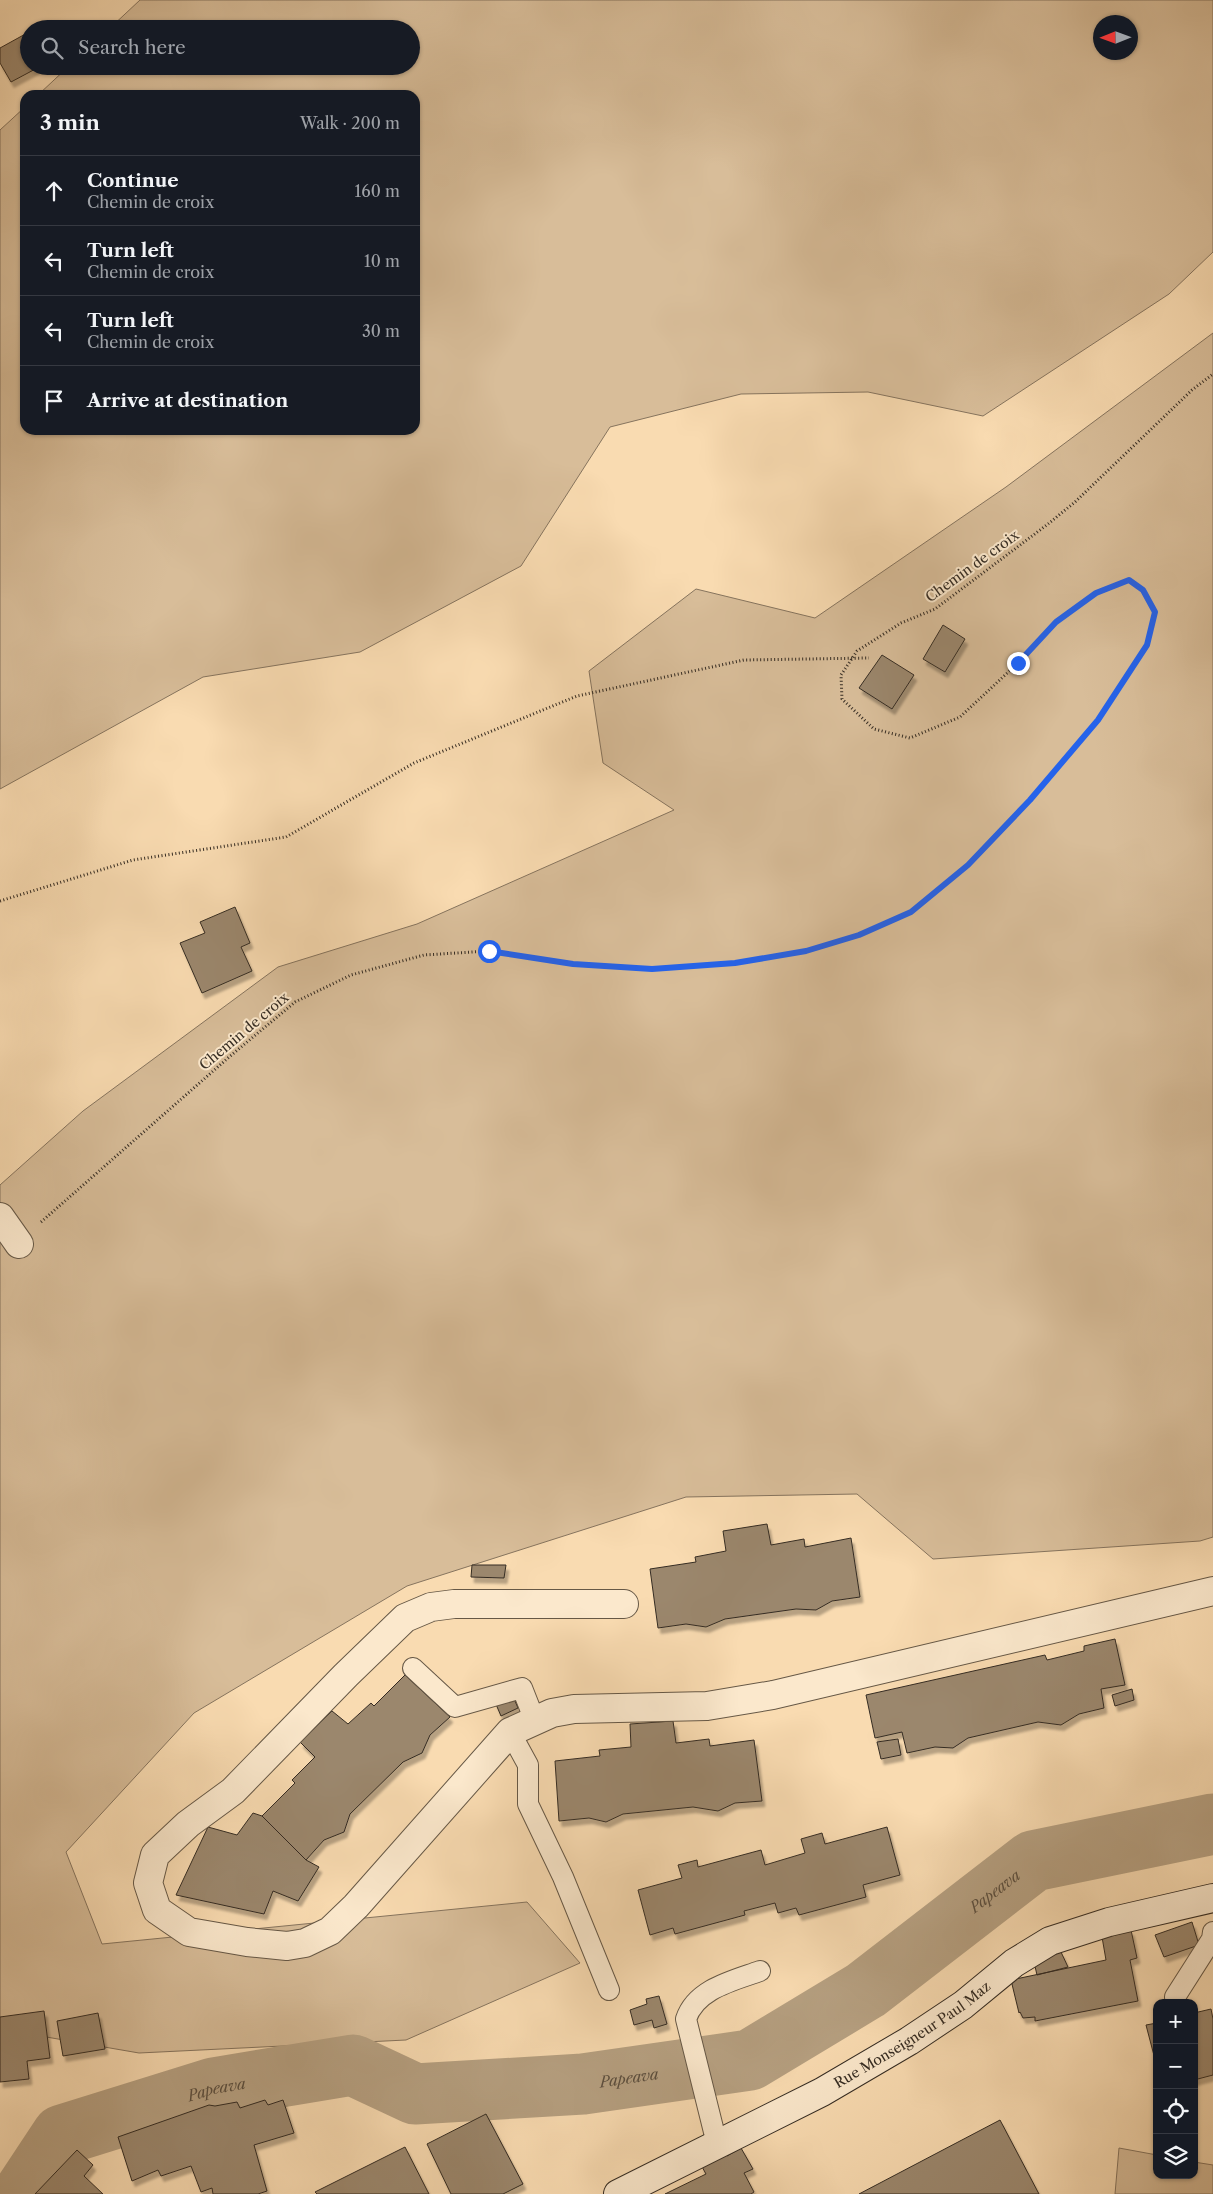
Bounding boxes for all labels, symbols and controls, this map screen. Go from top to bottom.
north arrow [1093,15,1138,60]
search box [20,20,420,75]
icon: search [38,34,66,62]
text: Search here [78,36,186,59]
text: 3 min [40,110,100,135]
text: Walk · 200 m [300,113,400,133]
text: Continue [87,169,179,192]
icon: ahead [40,177,68,205]
text: 160 m [355,181,400,201]
text: Chemin de croix [87,192,214,212]
text: Turn left [87,239,174,262]
icon: left [40,247,68,275]
text: 10 m [364,251,400,271]
text: Chemin de croix [87,262,214,282]
text: Turn left [87,309,174,332]
icon: left [40,317,68,345]
text: 30 m [362,321,400,341]
text: Chemin de croix [87,332,214,352]
icon: arrive [40,387,68,415]
text: Arrive at destination [87,389,288,412]
street label: Chemin de croix [922,526,1023,606]
route end [1007,652,1030,675]
route start [478,940,501,963]
street label: Chemin de croix [196,988,293,1074]
water label: Papeava [964,1865,1024,1917]
street label: Rue Monseigneur Paul Maz [831,1977,994,2092]
map controls [1153,1999,1198,2179]
button: + [1153,1999,1198,2044]
button: − [1153,2044,1198,2089]
water label: Papeava [597,2064,660,2091]
water label: Papeava [184,2073,247,2105]
button: locate [1153,2089,1198,2134]
button: layers [1153,2134,1198,2179]

